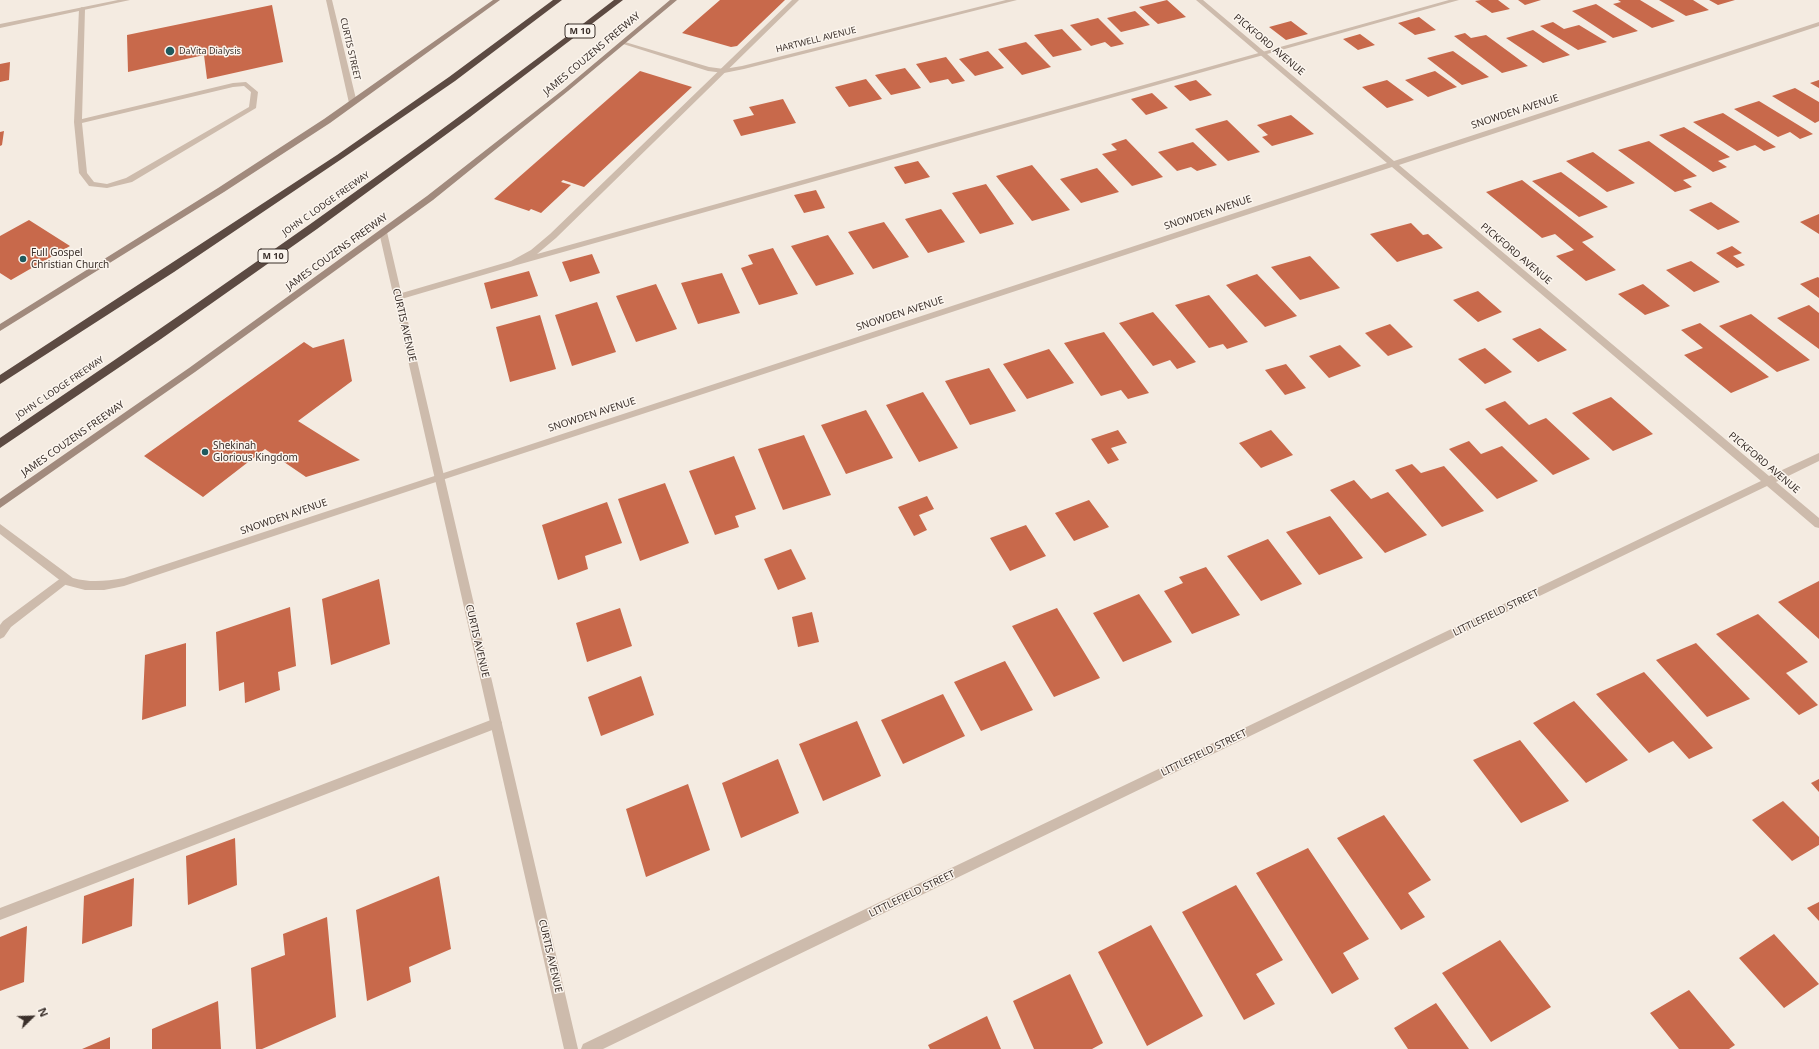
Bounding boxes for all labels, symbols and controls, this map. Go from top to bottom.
street label: JAMES COUZENS FREEWAY [541,10,643,98]
street label: PICKFORD AVENUE [1231,12,1307,78]
street label: CURTIS STREET [338,17,362,81]
road number: M 10 [565,24,595,38]
street label: HARTWELL AVENUE [775,25,857,55]
marker: DaVita Dialysis [164,45,176,57]
place label: DaVita Dialysis [179,46,241,56]
street label: SNOWDEN AVENUE [1470,92,1560,132]
street label: JOHN C LODGE FREEWAY [280,170,372,238]
street label: SNOWDEN AVENUE [1163,193,1253,233]
street label: JAMES COUZENS FREEWAY [284,211,390,293]
street label: PICKFORD AVENUE [1478,221,1554,287]
place label: Full Gospel Christian Church [31,247,109,270]
road number: M 10 [258,249,288,263]
marker: Full Gospel Christian Church [18,254,28,264]
street label: CURTIS AVENUE [390,287,418,363]
street label: SNOWDEN AVENUE [855,294,945,334]
street label: JOHN C LODGE FREEWAY [14,354,106,422]
street label: SNOWDEN AVENUE [547,395,637,435]
street label: JAMES COUZENS FREEWAY [19,399,127,479]
street label: PICKFORD AVENUE [1726,430,1802,496]
place label: Shekinah Glorious Kingdom [213,440,298,464]
marker: Shekinah Glorious Kingdom [200,447,210,457]
street label: SNOWDEN AVENUE [239,496,329,538]
street label: LITTLEFIELD STREET [1451,587,1541,639]
street label: CURTIS AVENUE [463,603,491,679]
street label: LITTLEFIELD STREET [1159,727,1249,779]
street label: LITTLEFIELD STREET [867,868,957,920]
street label: CURTIS AVENUE [536,918,564,994]
north arrow [12,997,52,1037]
text: N [35,1005,52,1019]

